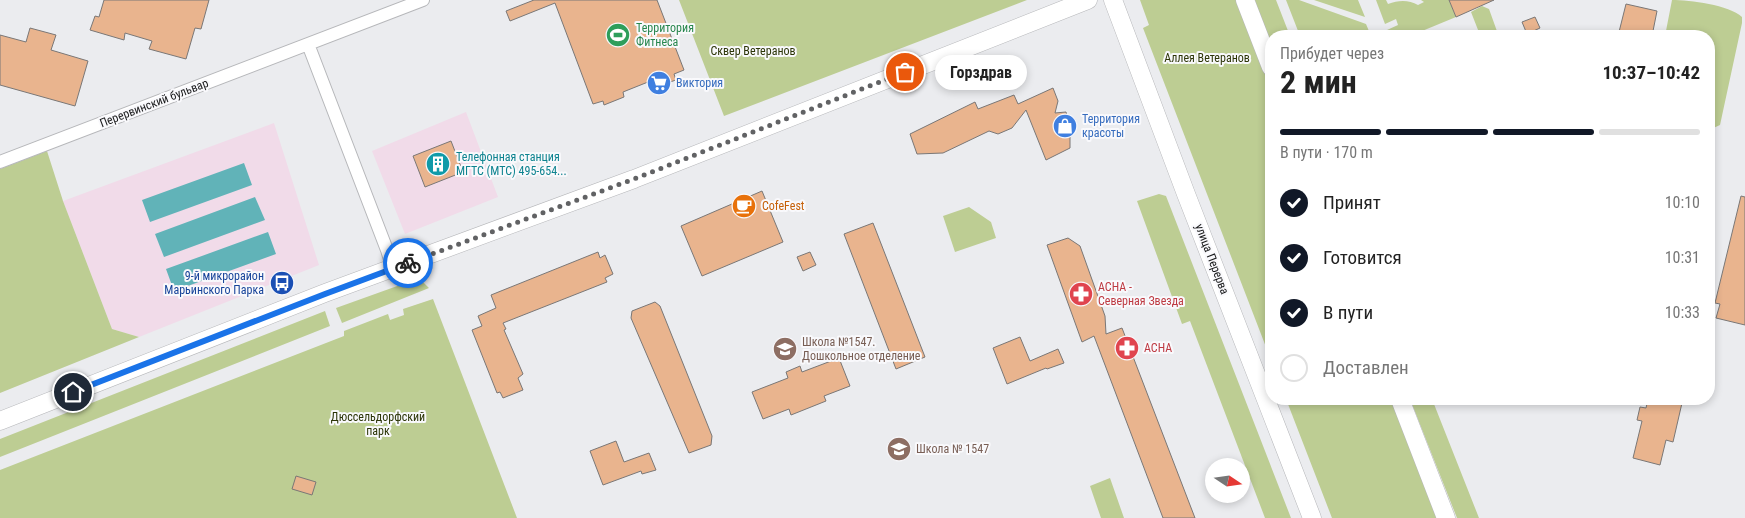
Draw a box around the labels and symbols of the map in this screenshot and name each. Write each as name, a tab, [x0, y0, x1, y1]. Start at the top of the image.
place label: Территория Фитнеса	[636, 21, 694, 49]
sports icon: Территория Фитнеса	[605, 22, 631, 48]
park label: Сквер Ветеранов	[710, 44, 796, 58]
pin	[884, 51, 926, 93]
park label: Аллея Ветеранов	[1164, 51, 1250, 65]
callout: Горздрав	[935, 54, 1028, 90]
supermarket icon: Виктория	[646, 70, 672, 96]
street label: Перервинский бульвар	[98, 76, 210, 130]
place label: Виктория	[676, 76, 723, 90]
place label: Территория красоты	[1082, 112, 1140, 140]
shop icon: Территория красоты	[1052, 113, 1078, 139]
place label: Телефонная станция МГТС (МТС) 495-654...	[456, 150, 567, 178]
building icon: Телефонная станция МГТС (МТС) 495-654...	[425, 151, 451, 177]
cafe icon: CofeFest	[731, 193, 757, 219]
place label: CofeFest	[762, 199, 805, 213]
street label: улица Перерва	[1192, 222, 1232, 296]
courier	[383, 238, 433, 288]
place label: 9-й микрорайон Марьинского Парка	[164, 269, 264, 297]
bus stop icon: 9-й микрорайон Марьинского Парка	[269, 270, 295, 296]
place label: АСНА - Северная Звезда	[1098, 280, 1184, 308]
pharmacy icon: АСНА - Северная Звезда	[1068, 281, 1094, 307]
place label: Школа №1547. Дошкольное отделение	[802, 335, 921, 363]
pharmacy icon: АСНА	[1114, 335, 1140, 361]
school or university icon: Школа №1547. Дошкольное отделение	[772, 336, 798, 362]
place label: АСНА	[1144, 341, 1172, 355]
pin	[52, 371, 94, 413]
park label: Дюссельдорфский парк	[331, 410, 425, 438]
school or university icon: Школа № 1547	[886, 436, 912, 462]
place label: Школа № 1547	[916, 442, 989, 456]
north arrow	[1205, 458, 1250, 502]

